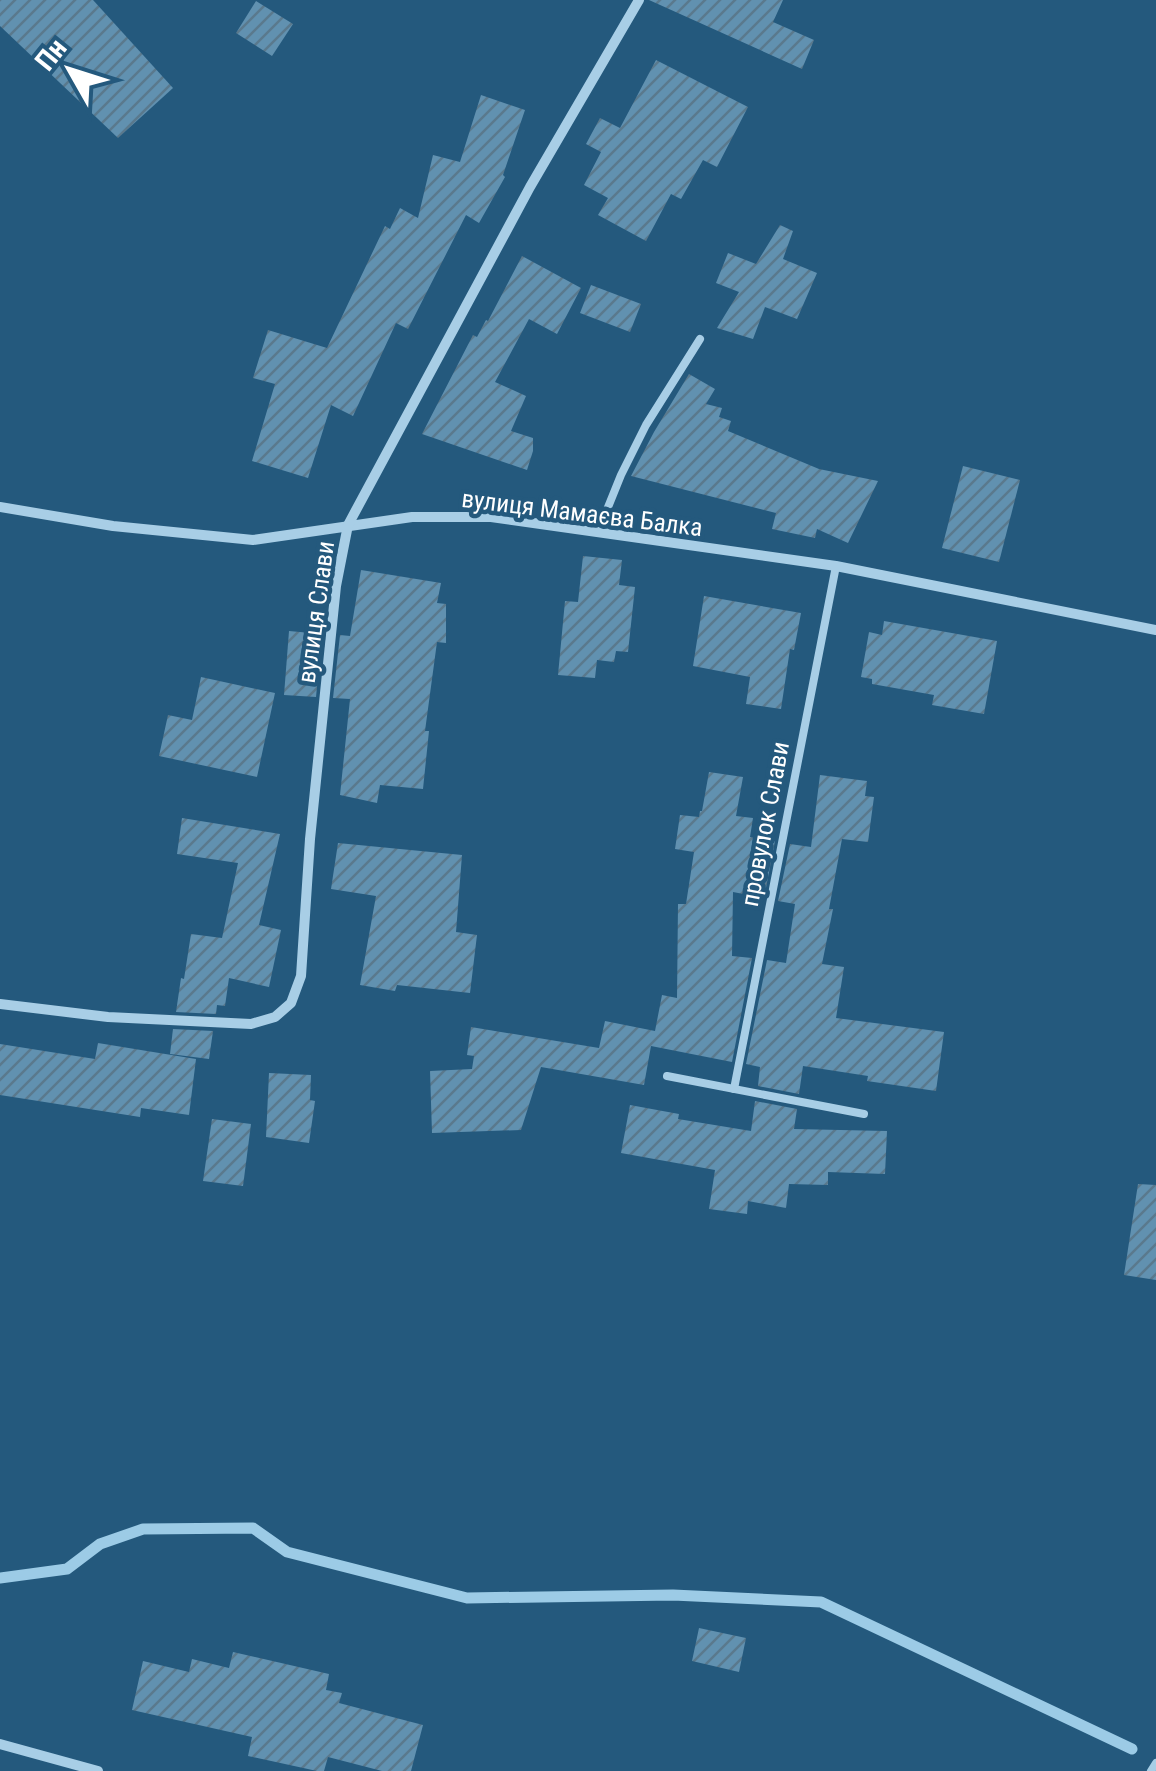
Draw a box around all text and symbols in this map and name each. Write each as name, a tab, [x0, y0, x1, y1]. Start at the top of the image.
north arrow	[20, 20, 120, 120]
text: Пн	[28, 32, 74, 77]
street label: вулиця Мамаєва Балка	[460, 484, 704, 542]
street label: вулиця Слави	[292, 539, 340, 685]
street label: провулок Слави	[735, 739, 795, 909]

